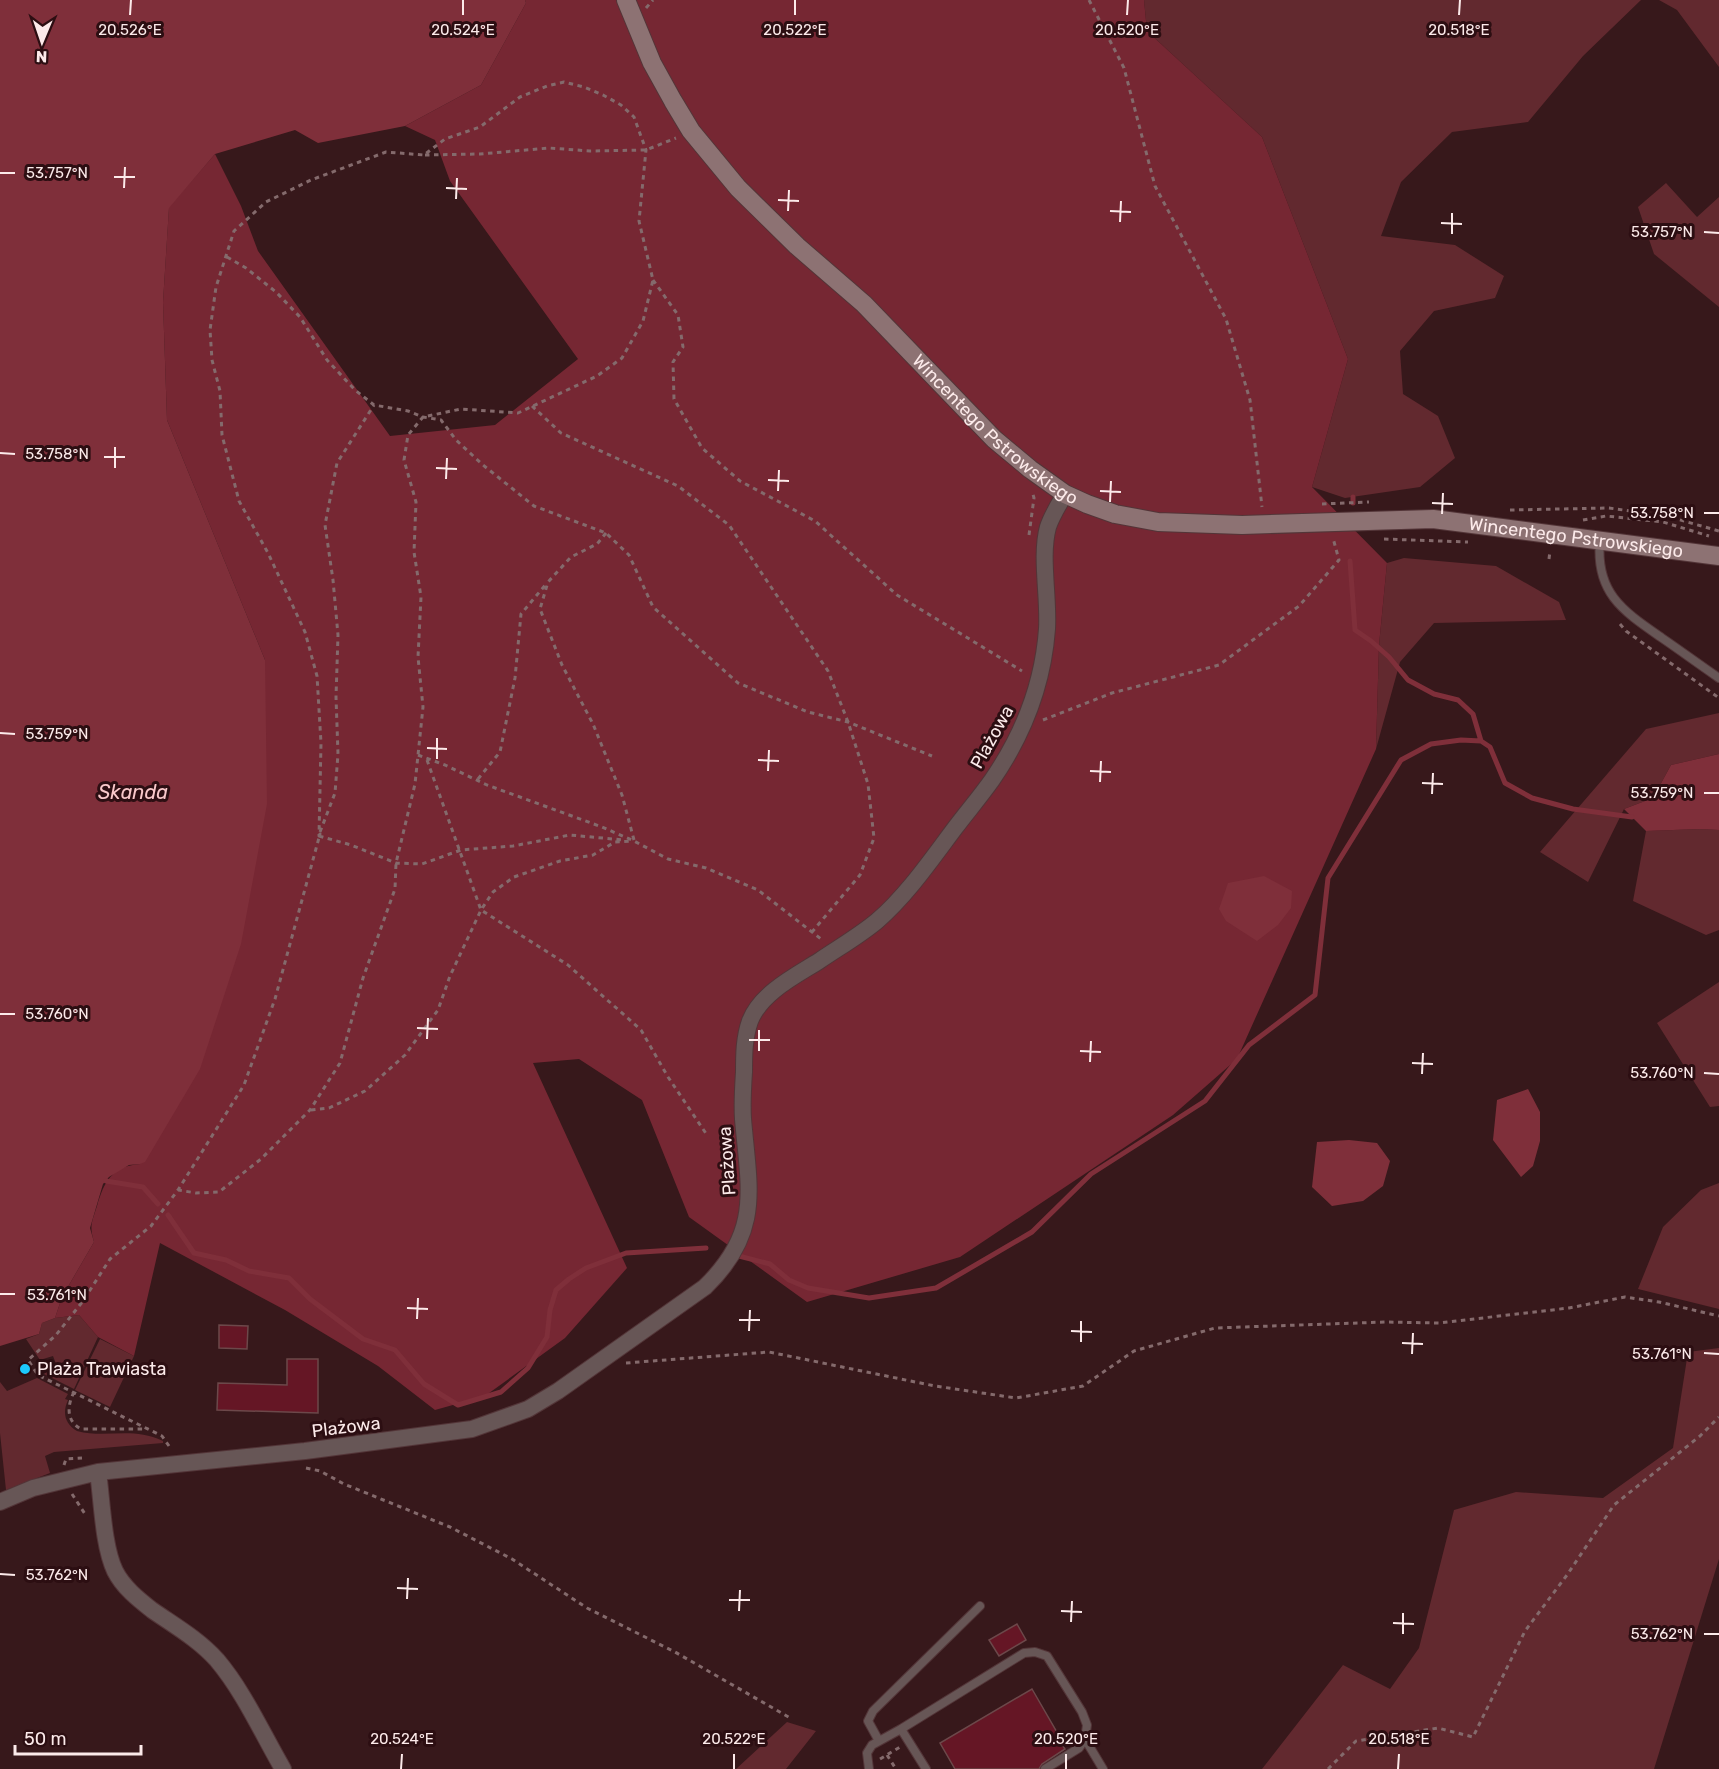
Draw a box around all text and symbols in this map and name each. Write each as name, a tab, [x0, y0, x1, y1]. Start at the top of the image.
north arrow	[12, 12, 72, 72]
text: 20.526°E	[98, 21, 162, 39]
text: 20.524°E	[431, 21, 495, 39]
text: 20.522°E	[763, 21, 827, 39]
text: 20.520°E	[1095, 21, 1159, 39]
text: 20.518°E	[1428, 21, 1490, 39]
text: N	[35, 47, 48, 66]
text: 53.757°N	[26, 164, 88, 182]
text: 53.757°N	[1631, 223, 1693, 241]
street label: Wincentego Pstrowskiego	[908, 350, 1081, 509]
text: 53.758°N	[25, 445, 89, 463]
text: 53.758°N	[1630, 504, 1694, 522]
street label: Wincentego Pstrowskiego	[1467, 513, 1684, 562]
street label: Plażowa	[966, 701, 1018, 773]
text: 53.759°N	[26, 725, 89, 743]
water label: Skanda	[98, 780, 168, 804]
text: 53.759°N	[1631, 784, 1694, 802]
text: 53.760°N	[25, 1005, 89, 1023]
text: 53.760°N	[1630, 1064, 1694, 1082]
street label: Plażowa	[714, 1126, 740, 1196]
text: 53.761°N	[27, 1286, 87, 1304]
text: 53.761°N	[1632, 1345, 1692, 1363]
place label: Plaża Trawiasta	[37, 1358, 166, 1380]
marker: Plaża Trawiasta	[18, 1362, 32, 1376]
street label: Plażowa	[310, 1412, 382, 1442]
text: 53.762°N	[26, 1566, 88, 1584]
text: 53.762°N	[1631, 1625, 1693, 1643]
scale bar	[15, 1718, 141, 1756]
text: 50 m	[24, 1728, 67, 1750]
text: 20.524°E	[370, 1730, 434, 1748]
text: 20.522°E	[702, 1730, 766, 1748]
text: 20.520°E	[1034, 1730, 1098, 1748]
text: 20.518°E	[1368, 1730, 1430, 1748]

